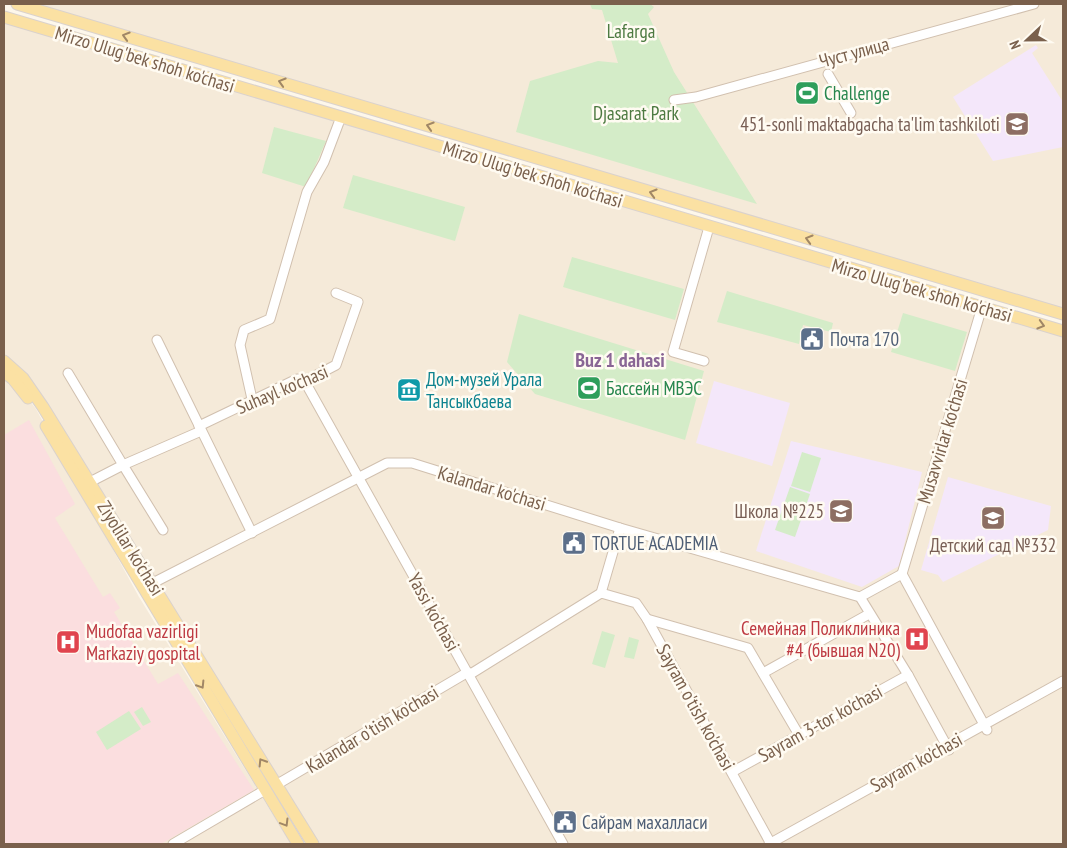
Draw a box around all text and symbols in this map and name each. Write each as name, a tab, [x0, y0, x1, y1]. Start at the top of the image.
north arrow	[1002, 15, 1052, 65]
park label: Lafarga	[607, 19, 655, 43]
street label: Mirzo Ulug'bek shoh ko'chasi	[52, 20, 238, 98]
street label: Чуст улица	[816, 31, 892, 73]
one-way arrow	[122, 32, 130, 42]
text: N	[1005, 38, 1025, 52]
one-way arrow	[278, 78, 286, 88]
sports icon: Challenge	[794, 80, 820, 106]
place label: Challenge	[824, 81, 890, 105]
park label: Djasarat Park	[593, 101, 680, 125]
school or university icon: 451-sonli maktabgacha ta'lim tashkiloti	[1004, 111, 1030, 137]
place label: 451-sonli maktabgacha ta'lim tashkiloti	[740, 112, 1000, 136]
one-way arrow	[427, 122, 435, 132]
street label: Mirzo Ulug'bek shoh ko'chasi	[440, 135, 626, 213]
one-way arrow	[650, 188, 658, 198]
one-way arrow	[806, 234, 814, 244]
street label: Mirzo Ulug'bek shoh ko'chasi	[829, 253, 1015, 327]
one-way arrow	[1037, 319, 1045, 329]
public building icon: Почта 170	[799, 326, 825, 352]
place label: Почта 170	[830, 327, 899, 351]
district label: Buz 1 dahasi	[575, 347, 665, 373]
street label: Suhayl ko'chasi	[232, 359, 332, 419]
place label: Дом-музей Урала Тансыкбаева	[426, 367, 542, 413]
sports icon: Бассейн МВЭС	[576, 375, 602, 401]
place label: Бассейн МВЭС	[606, 376, 702, 400]
street label: Musavvirlar ko'chasi	[912, 376, 972, 506]
museum icon: Дом-музей Урала Тансыкбаева	[396, 377, 422, 403]
street label: Kalandar ko'chasi	[435, 460, 549, 516]
street label: Ziyolilar ko'chasi	[92, 496, 170, 600]
school or university icon: Школа №225	[828, 498, 854, 524]
place label: Школа №225	[735, 499, 824, 523]
school or university icon: Детский сад №332	[980, 505, 1006, 531]
public building icon: TORTUE ACADEMIA	[561, 530, 587, 556]
place label: TORTUE ACADEMIA	[592, 531, 718, 555]
place label: Детский сад №332	[930, 533, 1056, 557]
street label: Yassi ko'chasi	[403, 569, 465, 655]
place label: Семейная Поликлиника #4 (бывшая N20)	[741, 616, 901, 662]
place label: Mudofaa vazirligi Markaziy gospital	[86, 619, 201, 665]
hospital icon: Семейная Поликлиника #4 (бывшая N20)	[904, 626, 930, 652]
hospital icon: Mudofaa vazirligi Markaziy gospital	[55, 629, 81, 655]
street label: Sayram o'tish ko'chasi	[651, 640, 741, 774]
one-way arrow	[194, 679, 204, 688]
street label: Sayram 3-tor ko'chasi	[754, 679, 886, 767]
street label: Kalandar o'tish ko'chasi	[301, 680, 443, 778]
street label: Sayram ko'chasi	[866, 727, 966, 797]
one-way arrow	[259, 759, 269, 768]
public building icon: Сайрам махалласи	[552, 809, 578, 835]
place label: Сайрам махалласи	[582, 810, 708, 834]
one-way arrow	[279, 818, 289, 827]

